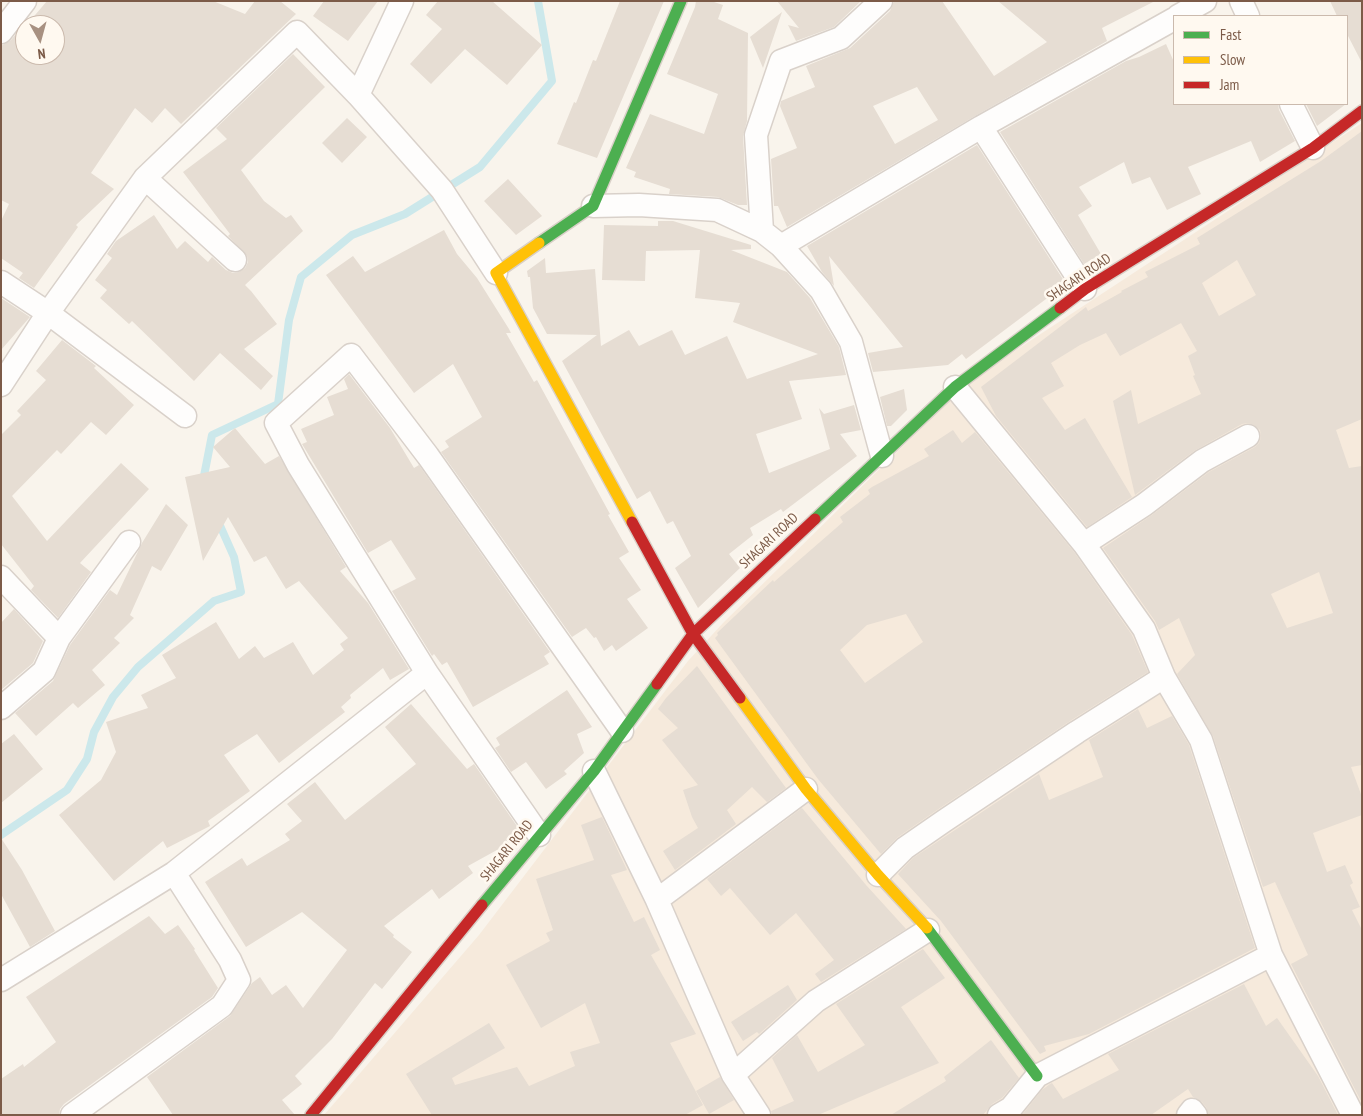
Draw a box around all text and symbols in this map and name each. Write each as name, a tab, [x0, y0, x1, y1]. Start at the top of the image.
north arrow	[15, 15, 65, 65]
legend	[1173, 15, 1348, 105]
text: Fast	[1220, 25, 1241, 44]
text: N	[37, 45, 47, 63]
text: Slow	[1220, 50, 1245, 69]
text: Jam	[1220, 75, 1239, 94]
street label: SHAGARI ROAD	[1044, 250, 1114, 306]
street label: SHAGARI ROAD	[736, 510, 802, 572]
street label: SHAGARI ROAD	[477, 817, 537, 885]

